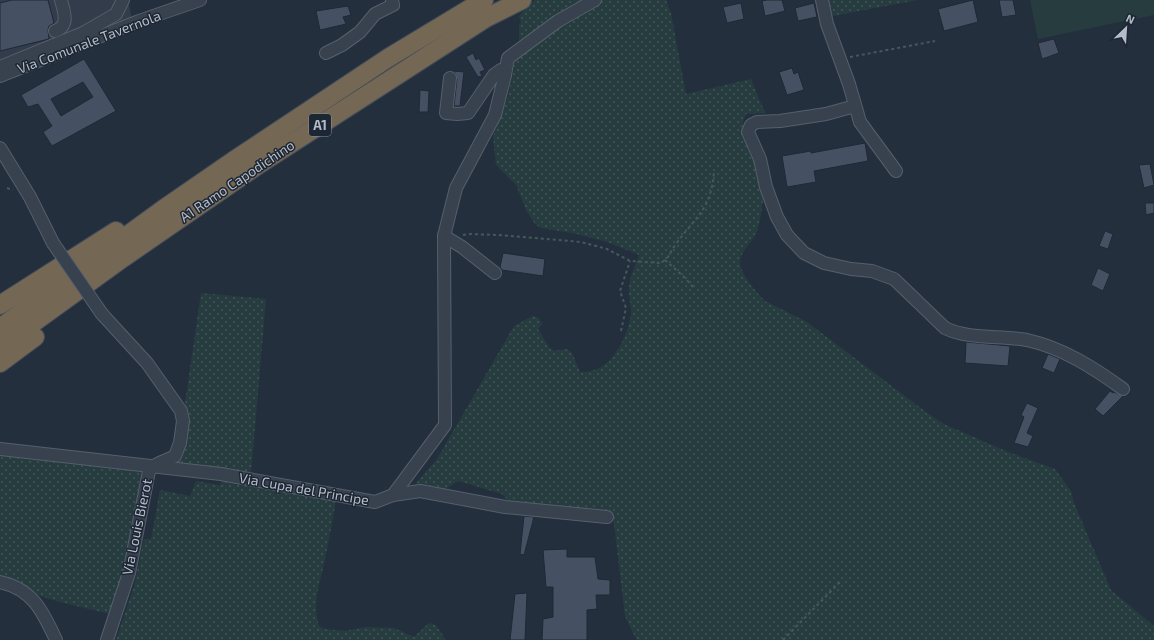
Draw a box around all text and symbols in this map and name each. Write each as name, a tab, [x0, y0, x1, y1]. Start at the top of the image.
street label: Via Comunale Tavernola	[15, 6, 163, 77]
north arrow	[1106, 8, 1146, 48]
text: N	[1124, 11, 1137, 26]
road number: A1	[309, 114, 331, 136]
street label: A1 Ramo Capodichino	[176, 136, 297, 225]
street label: Via Cupa del Principe	[238, 469, 370, 508]
street label: Via Louis Bierot	[118, 477, 155, 577]

